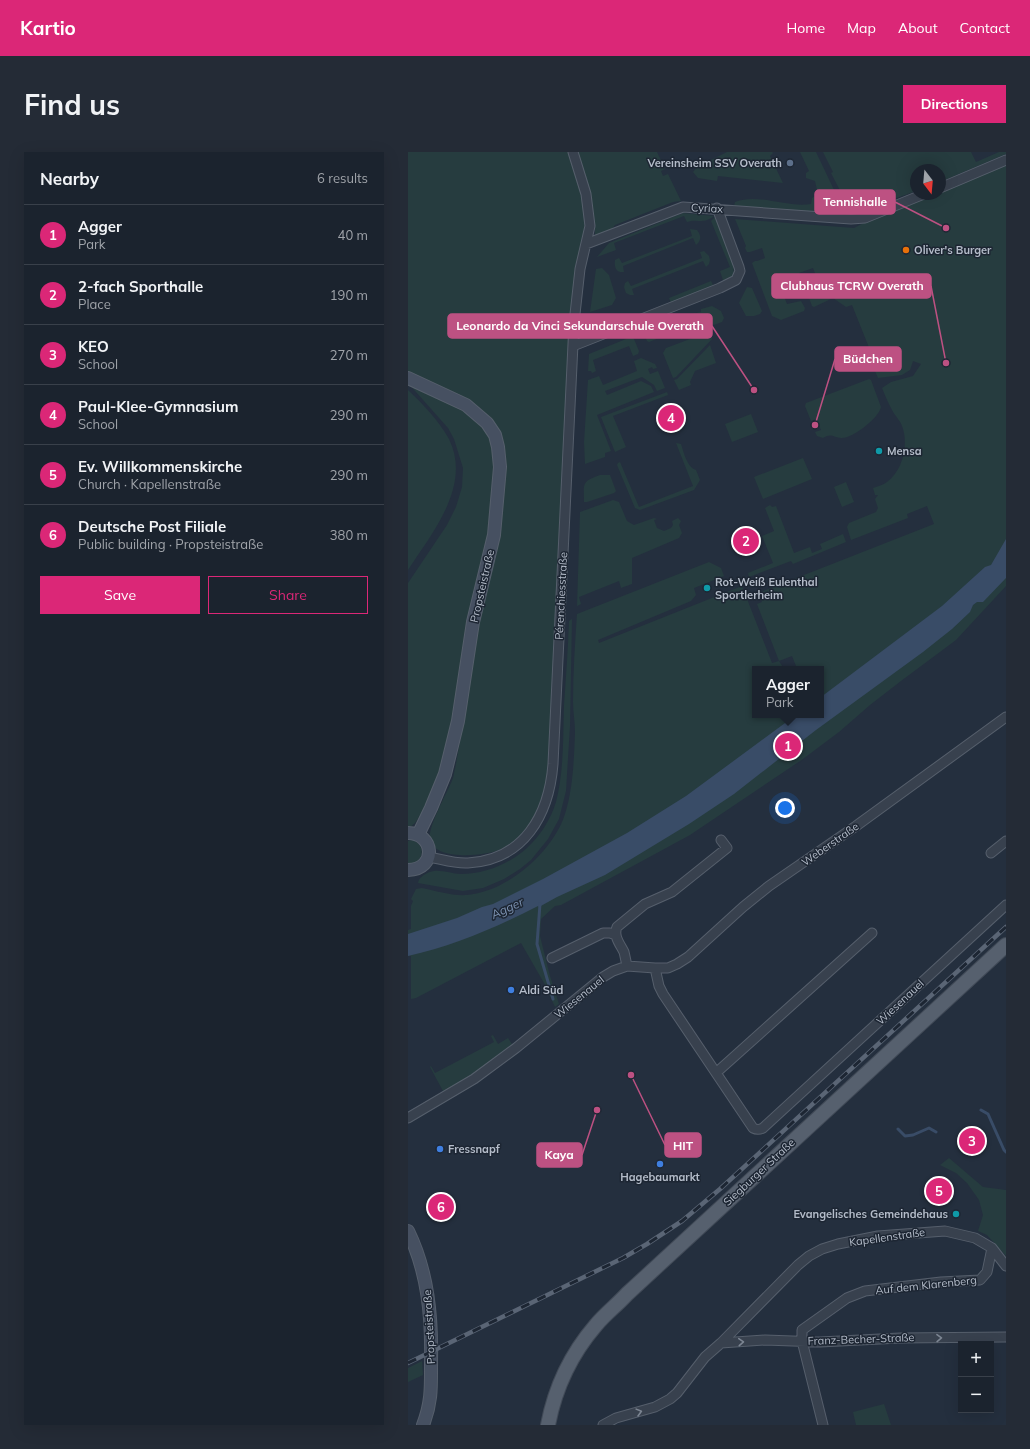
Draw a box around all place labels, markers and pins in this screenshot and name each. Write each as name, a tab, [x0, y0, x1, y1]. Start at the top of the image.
place label: Vereinsheim SSV Overath	[647, 156, 782, 170]
marker: Vereinsheim SSV Overath	[785, 158, 795, 168]
callout: Tennishalle	[815, 190, 895, 214]
place label: Oliver's Burger	[914, 243, 992, 257]
marker: Oliver's Burger	[901, 245, 911, 255]
callout: Clubhaus TCRW Overath	[772, 274, 931, 298]
callout: Leonardo da Vinci Sekundarschule Overath	[448, 314, 712, 338]
callout: Büdchen	[835, 347, 901, 371]
pin: 4	[658, 403, 684, 433]
place label: Mensa	[887, 444, 922, 458]
marker: Mensa	[874, 446, 884, 456]
pin: 2	[733, 526, 759, 556]
place label: Rot-Weiß Eulenthal Sportlerheim	[715, 575, 818, 602]
marker: Rot-Weiß Eulenthal Sportlerheim	[702, 583, 712, 593]
pin: 1	[775, 731, 801, 761]
place label: Aldi Süd	[519, 983, 563, 997]
marker: Aldi Süd	[506, 985, 516, 995]
pin: 3	[959, 1126, 985, 1156]
callout: HIT	[665, 1133, 701, 1157]
place label: Fressnapf	[448, 1142, 501, 1156]
callout: Kaya	[537, 1143, 582, 1167]
marker: Fressnapf	[435, 1144, 445, 1154]
marker: Hagebaumarkt	[655, 1159, 665, 1169]
place label: Hagebaumarkt	[620, 1170, 700, 1184]
pin: 5	[926, 1176, 952, 1206]
pin: 6	[428, 1192, 454, 1222]
place label: Evangelisches Gemeindehaus	[793, 1207, 948, 1221]
marker: Evangelisches Gemeindehaus	[951, 1209, 961, 1219]

